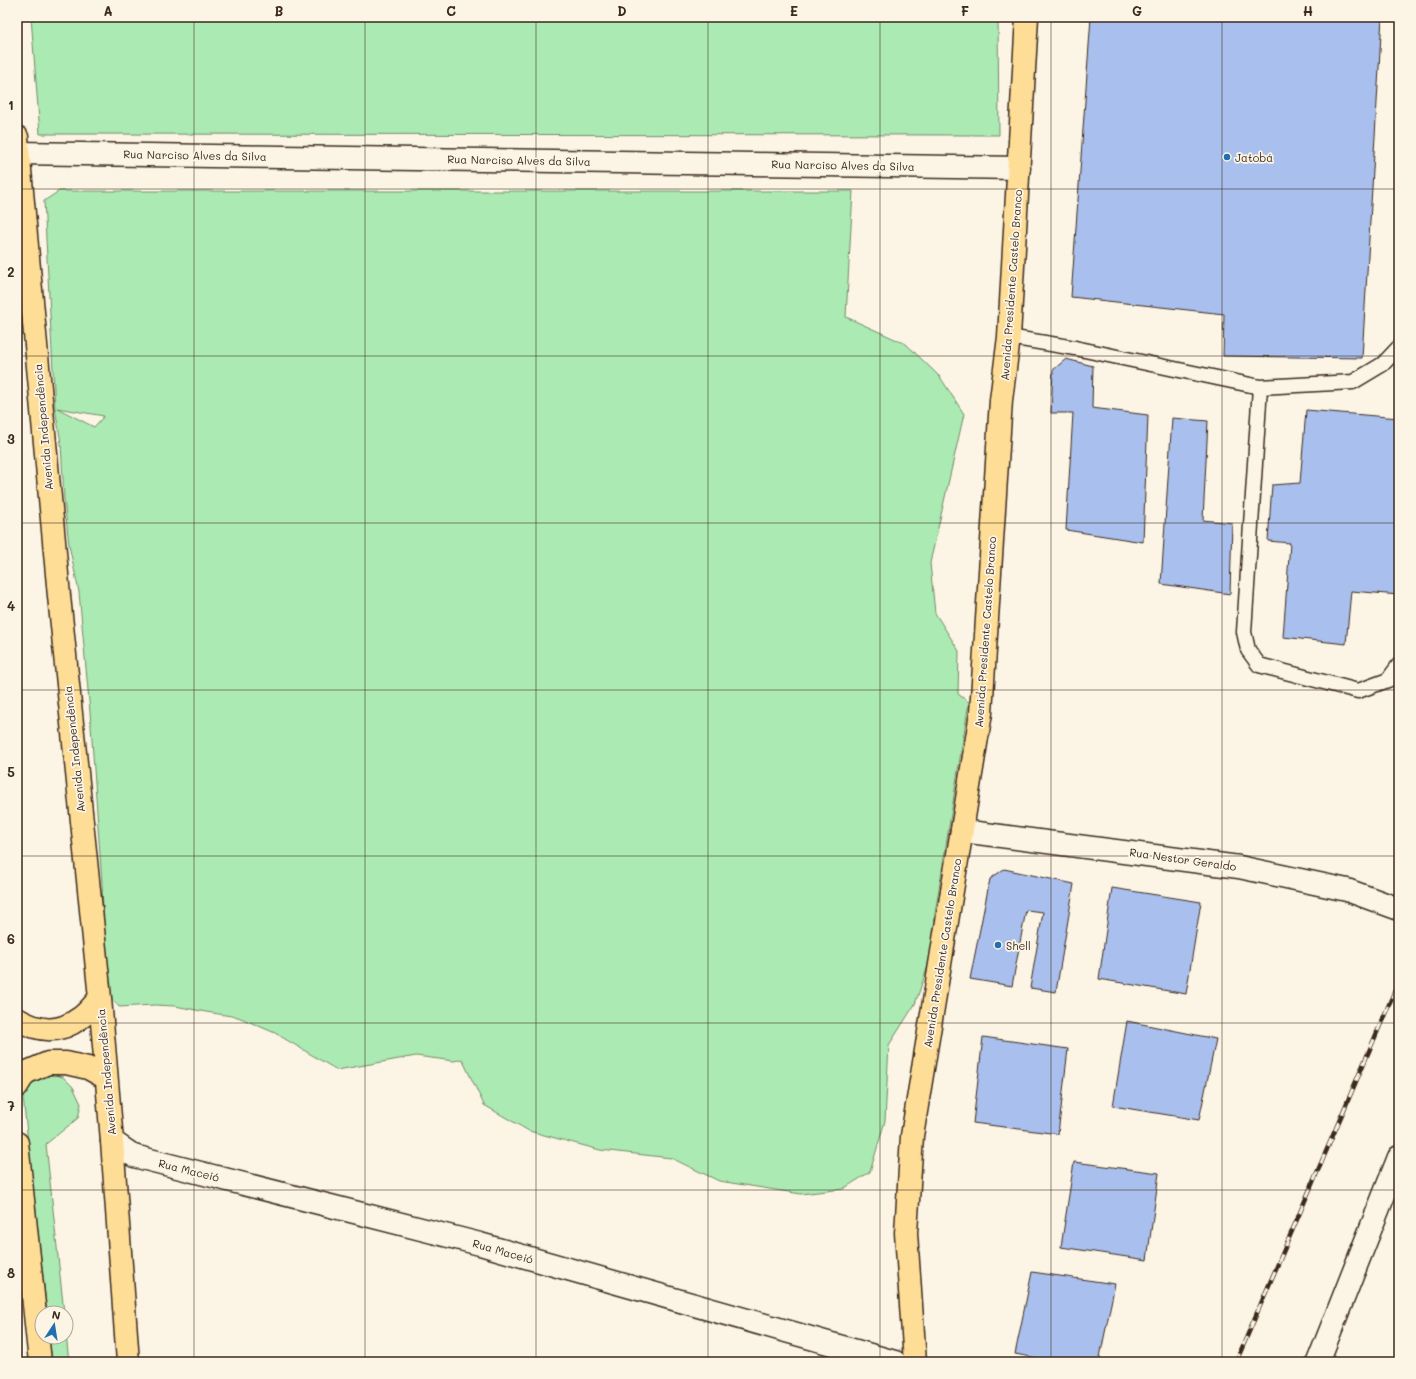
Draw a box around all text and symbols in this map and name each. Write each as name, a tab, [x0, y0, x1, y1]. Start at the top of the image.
text: A	[103, 2, 113, 19]
text: B	[275, 2, 284, 19]
text: C	[446, 2, 456, 19]
text: D	[617, 2, 627, 19]
text: E	[790, 2, 798, 19]
text: F	[961, 2, 969, 19]
text: G	[1132, 2, 1142, 19]
text: H	[1303, 2, 1313, 19]
text: 1	[8, 96, 14, 113]
street label: Rua Narciso Alves da Silva	[123, 146, 267, 164]
place label: Jatobá	[1235, 150, 1273, 165]
street label: Rua Narciso Alves da Silva	[447, 151, 591, 169]
marker: Jatobá	[1222, 152, 1232, 162]
street label: Rua Narciso Alves da Silva	[771, 156, 915, 174]
street label: Avenida Presidente Castelo Branco	[997, 188, 1025, 381]
text: 2	[7, 263, 15, 280]
street label: Avenida Independência	[30, 363, 56, 491]
text: 3	[7, 430, 15, 447]
street label: Avenida Presidente Castelo Branco	[971, 535, 999, 728]
text: 4	[7, 597, 15, 614]
street label: Avenida Independência	[60, 685, 88, 813]
text: 5	[7, 763, 15, 780]
street label: Rua Nestor Geraldo	[1129, 844, 1238, 874]
street label: Avenida Presidente Castelo Branco	[920, 857, 964, 1049]
text: 6	[7, 930, 15, 947]
place label: Shell	[1006, 938, 1031, 953]
marker: Shell	[993, 940, 1003, 950]
street label: Avenida Independência	[93, 1008, 119, 1136]
text: 7	[7, 1097, 15, 1114]
street label: Rua Maceió	[157, 1155, 221, 1185]
street label: Rua Maceió	[471, 1235, 535, 1267]
text: 8	[7, 1264, 15, 1281]
north arrow	[34, 1305, 74, 1345]
text: N	[51, 1307, 62, 1323]

